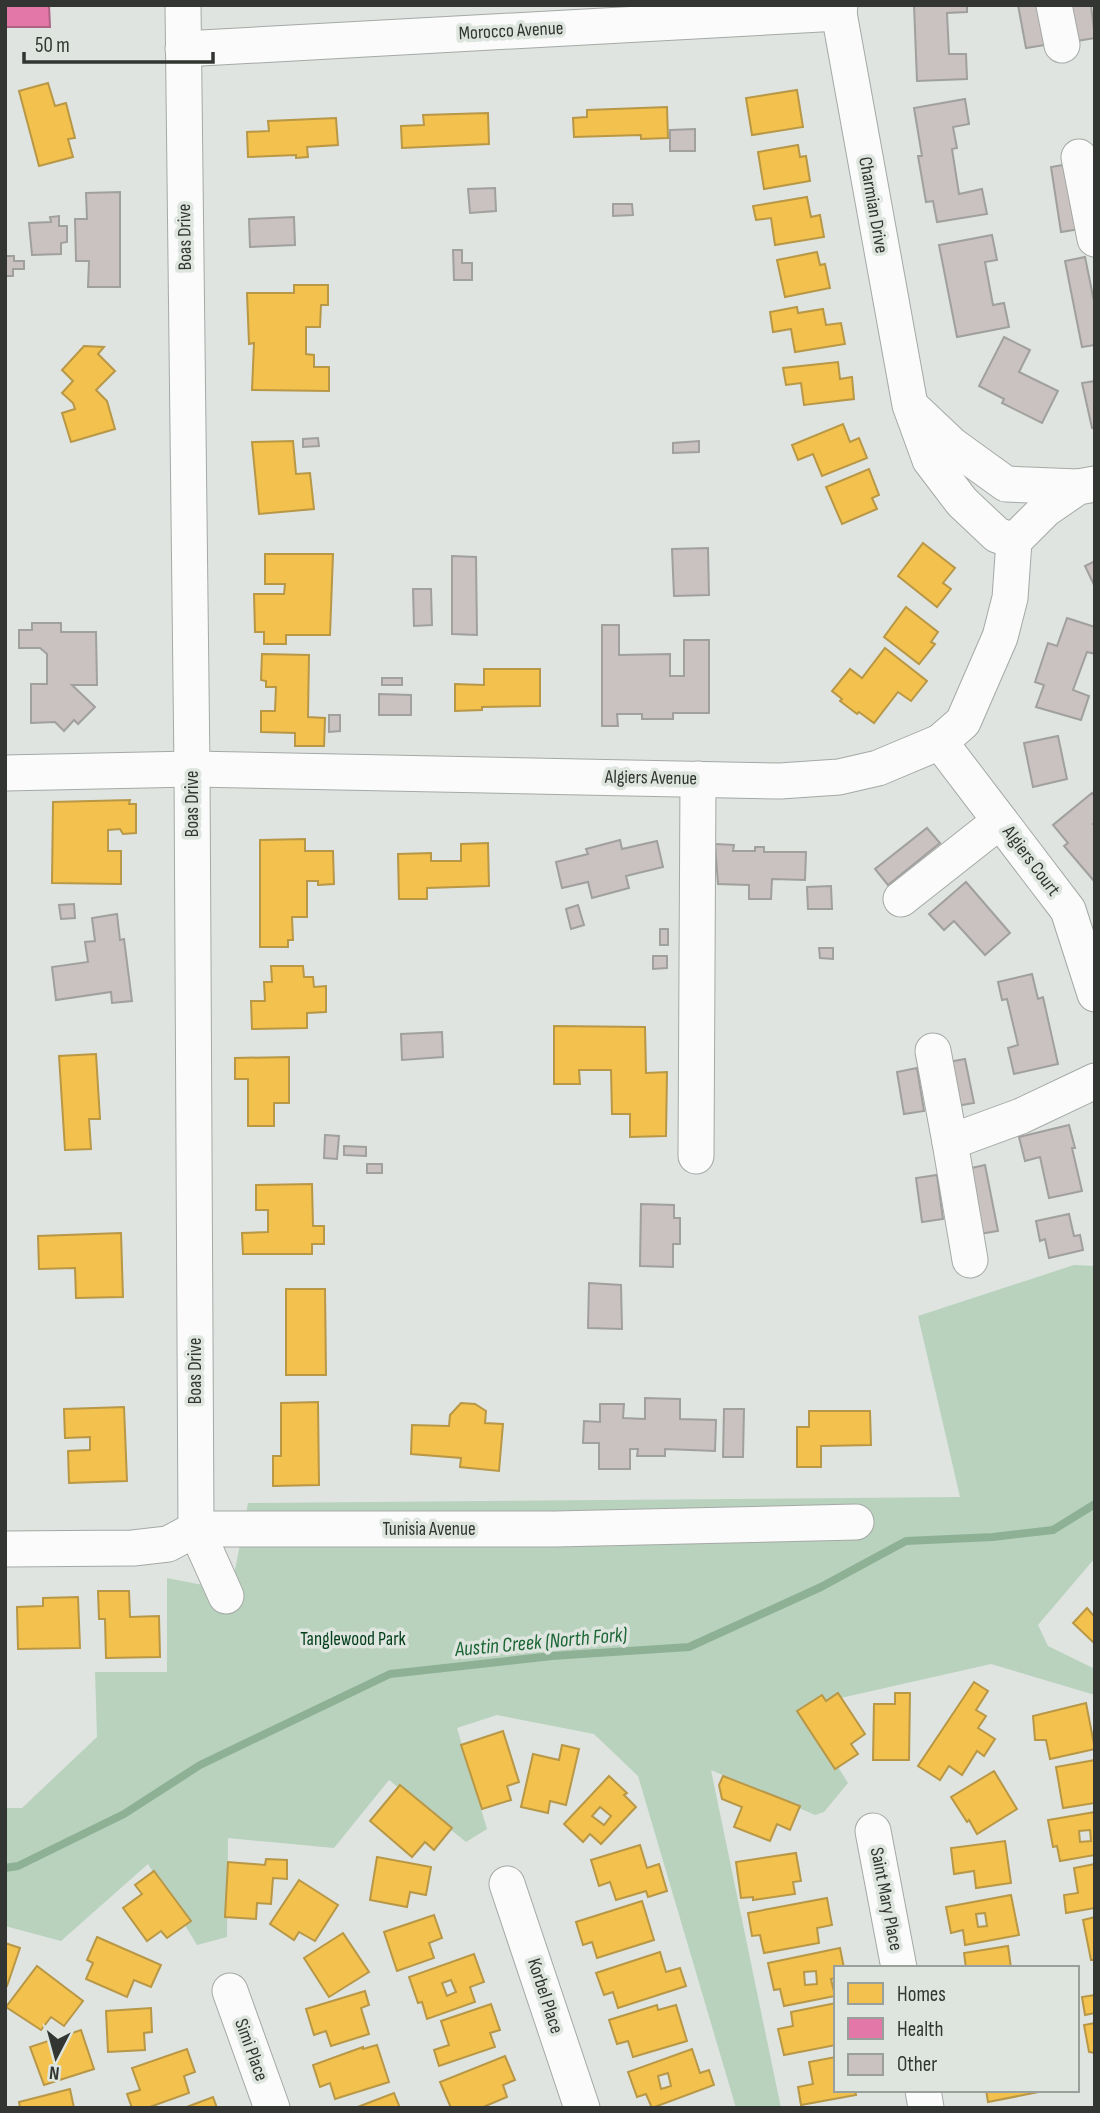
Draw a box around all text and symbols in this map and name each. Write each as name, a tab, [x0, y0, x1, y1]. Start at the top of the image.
street label: Morocco Avenue	[458, 17, 564, 45]
scale bar	[24, 21, 214, 65]
text: 50 m	[35, 33, 70, 58]
street label: Charmian Drive	[853, 155, 893, 255]
street label: Boas Drive	[173, 203, 197, 271]
street label: Algiers Avenue	[604, 766, 697, 790]
street label: Boas Drive	[181, 771, 204, 837]
street label: Algiers Court	[997, 821, 1065, 901]
street label: Boas Drive	[184, 1338, 207, 1404]
street label: Tunisia Avenue	[382, 1518, 476, 1541]
water label: Austin Creek (North Fork)	[453, 1622, 628, 1662]
park label: Tanglewood Park	[300, 1628, 407, 1651]
street label: Saint Mary Place	[865, 1845, 907, 1953]
street label: Korbel Place	[522, 1955, 568, 2037]
legend	[834, 1966, 1079, 2092]
text: Homes	[897, 1982, 946, 2007]
street label: Simi Place	[229, 2016, 273, 2084]
text: Health	[897, 2017, 944, 2042]
north arrow	[21, 2022, 91, 2092]
text: Other	[897, 2052, 937, 2077]
text: N	[48, 2060, 61, 2084]

